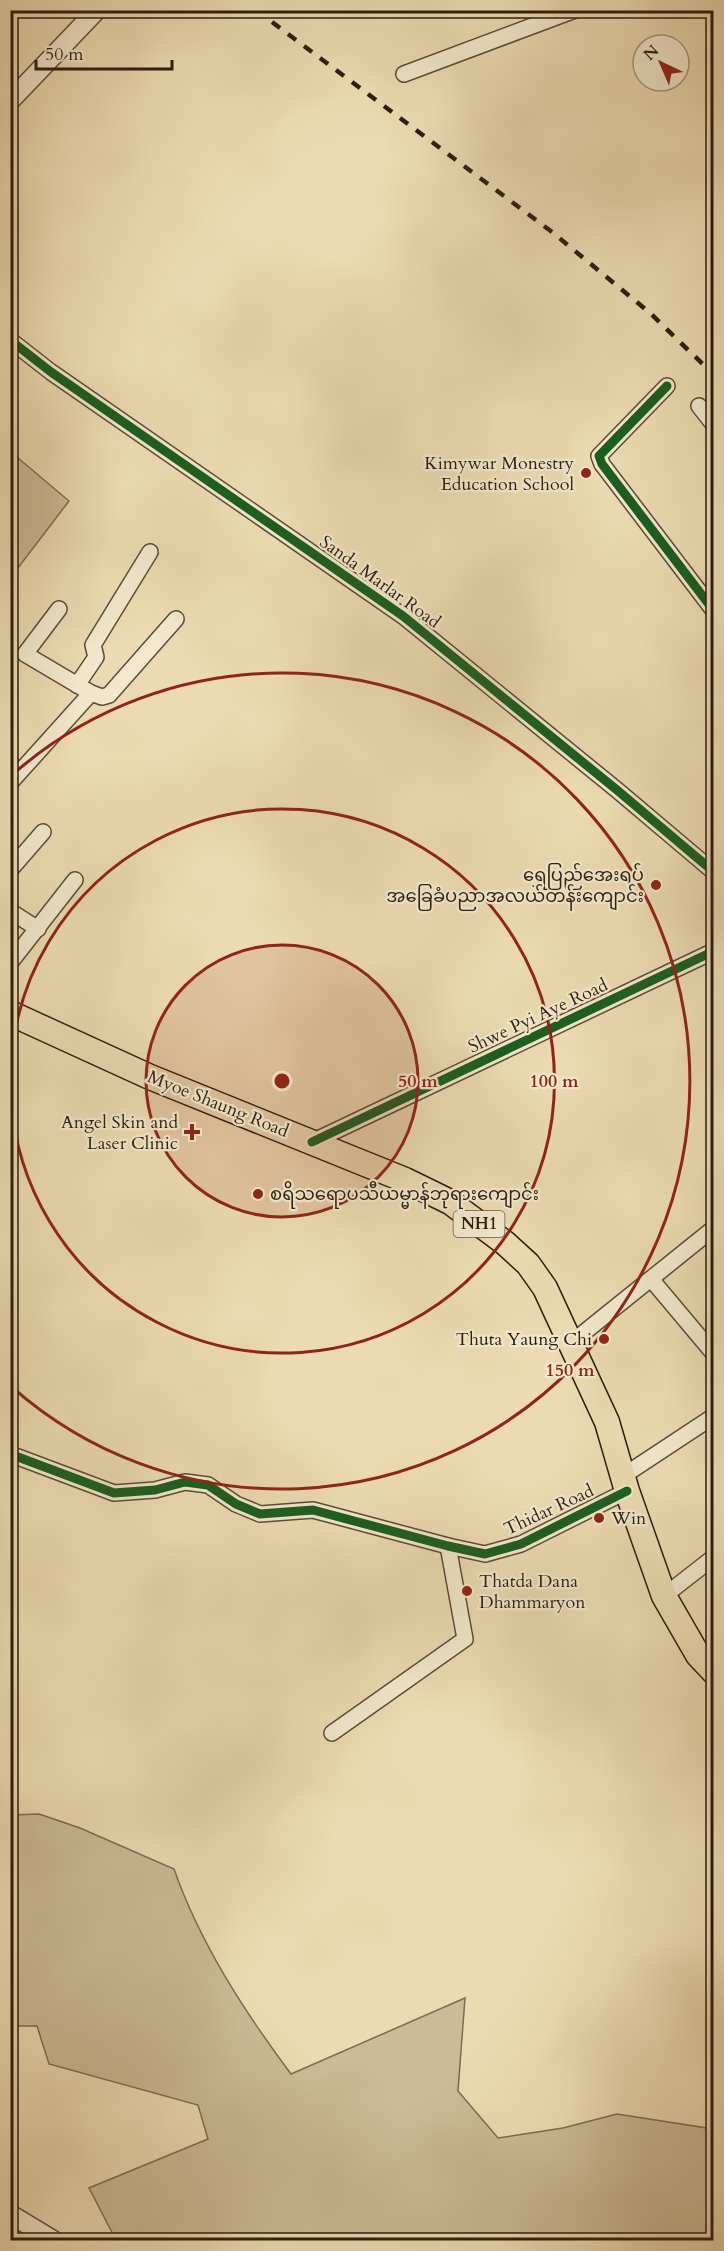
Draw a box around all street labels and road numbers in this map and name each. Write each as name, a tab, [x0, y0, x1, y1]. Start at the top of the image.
street label: Sanda Marlar Road	[314, 530, 446, 635]
street label: Shwe Pyi Aye Road	[464, 973, 612, 1059]
street label: Myoe Shaung Road	[144, 1064, 293, 1144]
road number: NH1	[454, 1211, 504, 1237]
street label: Thidar Road	[500, 1478, 598, 1542]

